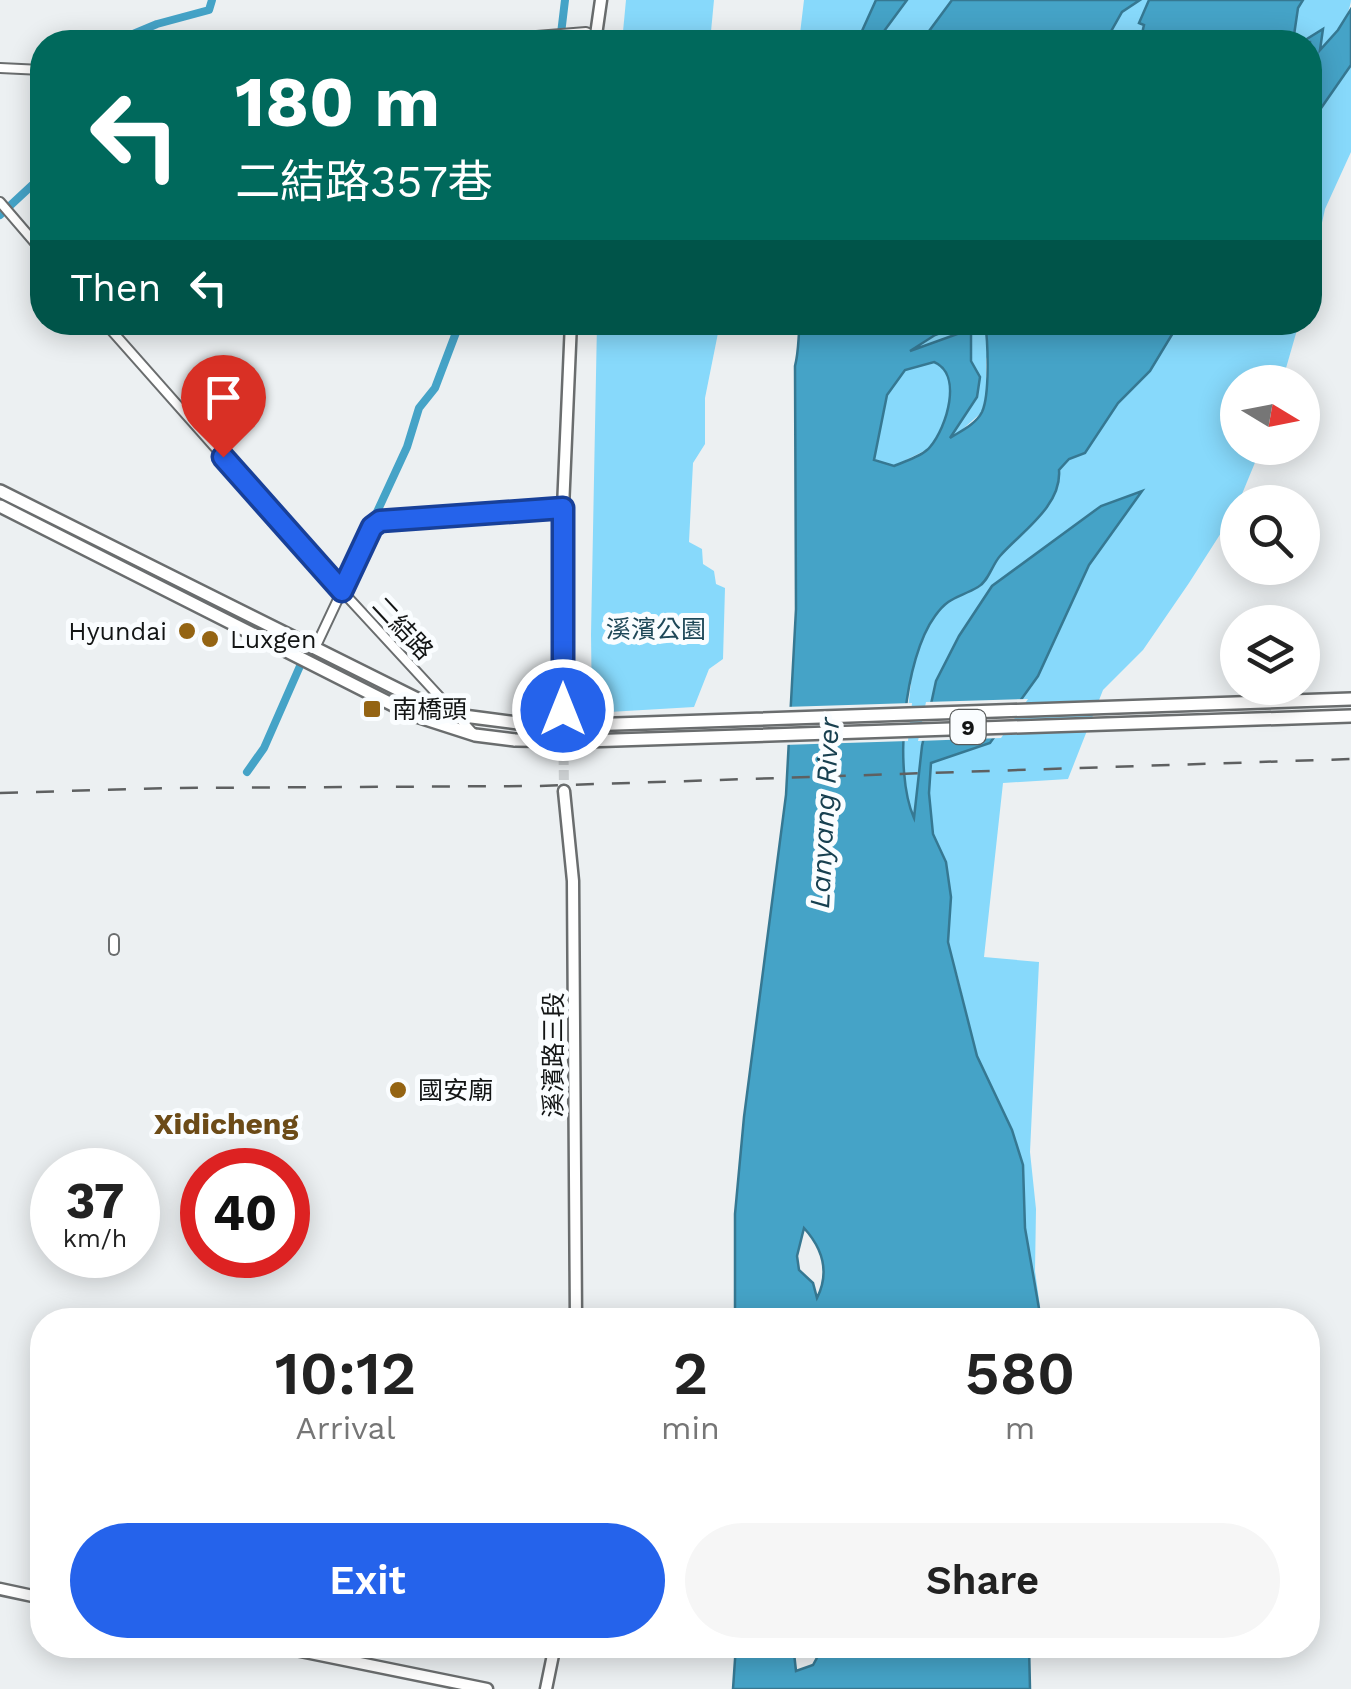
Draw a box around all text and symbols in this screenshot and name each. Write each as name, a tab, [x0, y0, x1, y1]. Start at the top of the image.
text: 180 m	[235, 61, 440, 143]
icon: left	[70, 70, 200, 200]
text: 二結路357巷	[235, 155, 493, 208]
icon: left	[181, 260, 236, 315]
text: Then	[70, 266, 161, 310]
pin	[181, 355, 266, 458]
north arrow	[1220, 365, 1320, 465]
map controls	[1220, 365, 1320, 705]
icon: arrive	[196, 370, 251, 425]
button: search	[1220, 485, 1320, 585]
street label: 二結路	[366, 591, 439, 666]
button: layers	[1220, 605, 1320, 705]
park label: 溪濱公園	[606, 615, 706, 644]
place label: Hyundai	[68, 617, 167, 646]
marker: Hyundai	[176, 620, 198, 642]
place label: Luxgen	[230, 625, 316, 654]
marker: Luxgen	[199, 628, 221, 650]
position arrow	[511, 658, 615, 762]
place label: 南橋頭	[392, 695, 467, 724]
marker: 南橋頭	[361, 698, 383, 720]
road number: 9	[950, 710, 986, 744]
water label: Lanyang River	[803, 716, 846, 909]
street label: 溪濱路三段	[539, 992, 568, 1118]
place label: 國安廟	[418, 1076, 493, 1105]
marker: 國安廟	[387, 1079, 409, 1101]
district label: Xidicheng	[154, 1106, 298, 1141]
speed limit sign: 40	[180, 1148, 310, 1278]
text: 37	[66, 1171, 124, 1230]
text: km/h	[63, 1224, 127, 1253]
text: 10:12	[275, 1338, 416, 1409]
text: 2	[673, 1338, 708, 1409]
text: 580	[965, 1338, 1075, 1409]
text: Arrival	[296, 1409, 395, 1447]
text: min	[661, 1409, 720, 1447]
text: m	[1005, 1409, 1035, 1447]
button: Exit	[70, 1523, 665, 1638]
button: Share	[685, 1523, 1280, 1638]

